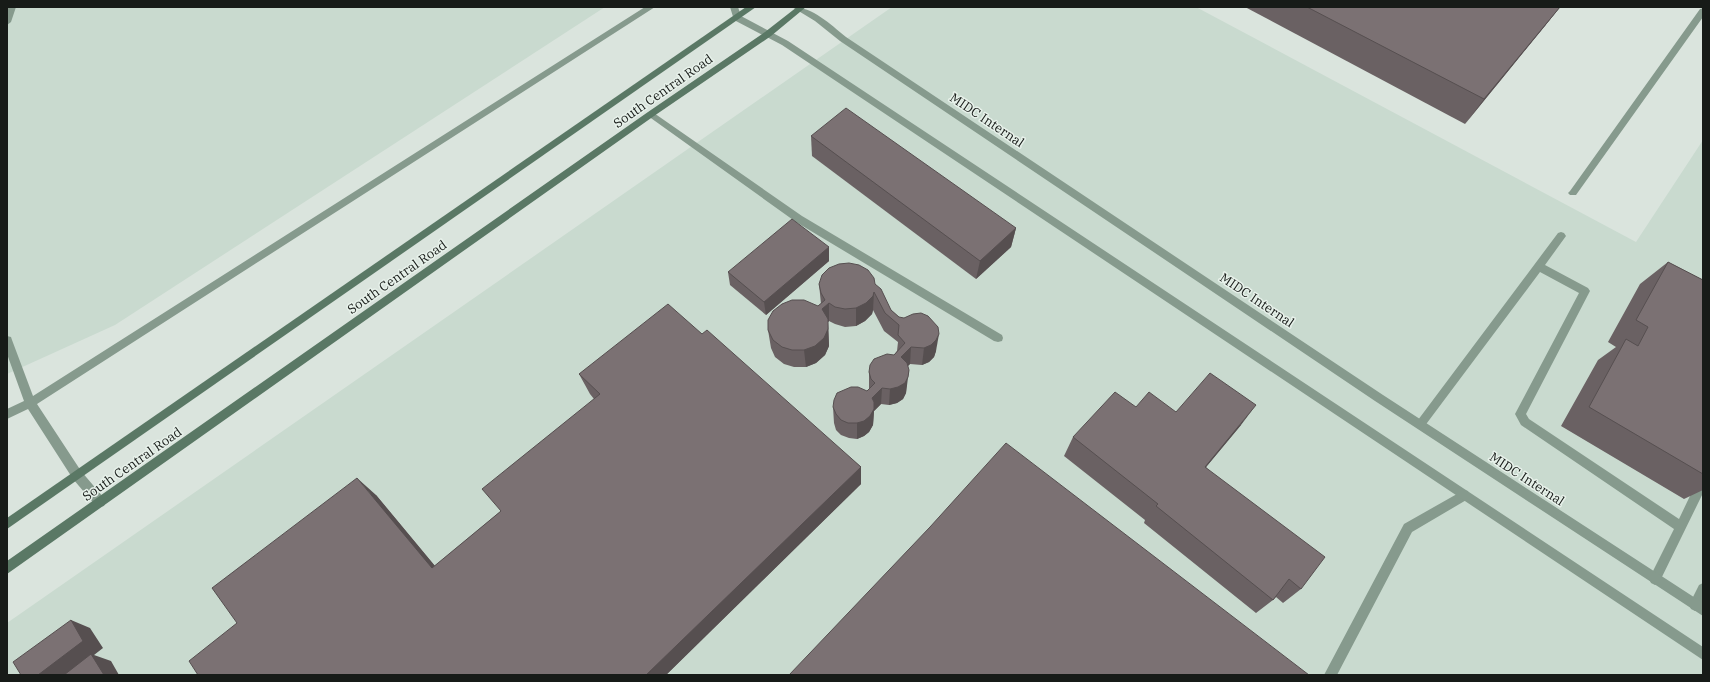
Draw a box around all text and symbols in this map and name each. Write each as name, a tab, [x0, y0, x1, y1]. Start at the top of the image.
street label: South Central Road	[610, 50, 716, 132]
street label: MIDC Internal	[947, 89, 1027, 151]
street label: South Central Road	[344, 236, 450, 318]
street label: MIDC Internal	[1217, 269, 1297, 331]
street label: South Central Road	[79, 423, 185, 505]
street label: MIDC Internal	[1486, 448, 1568, 510]

